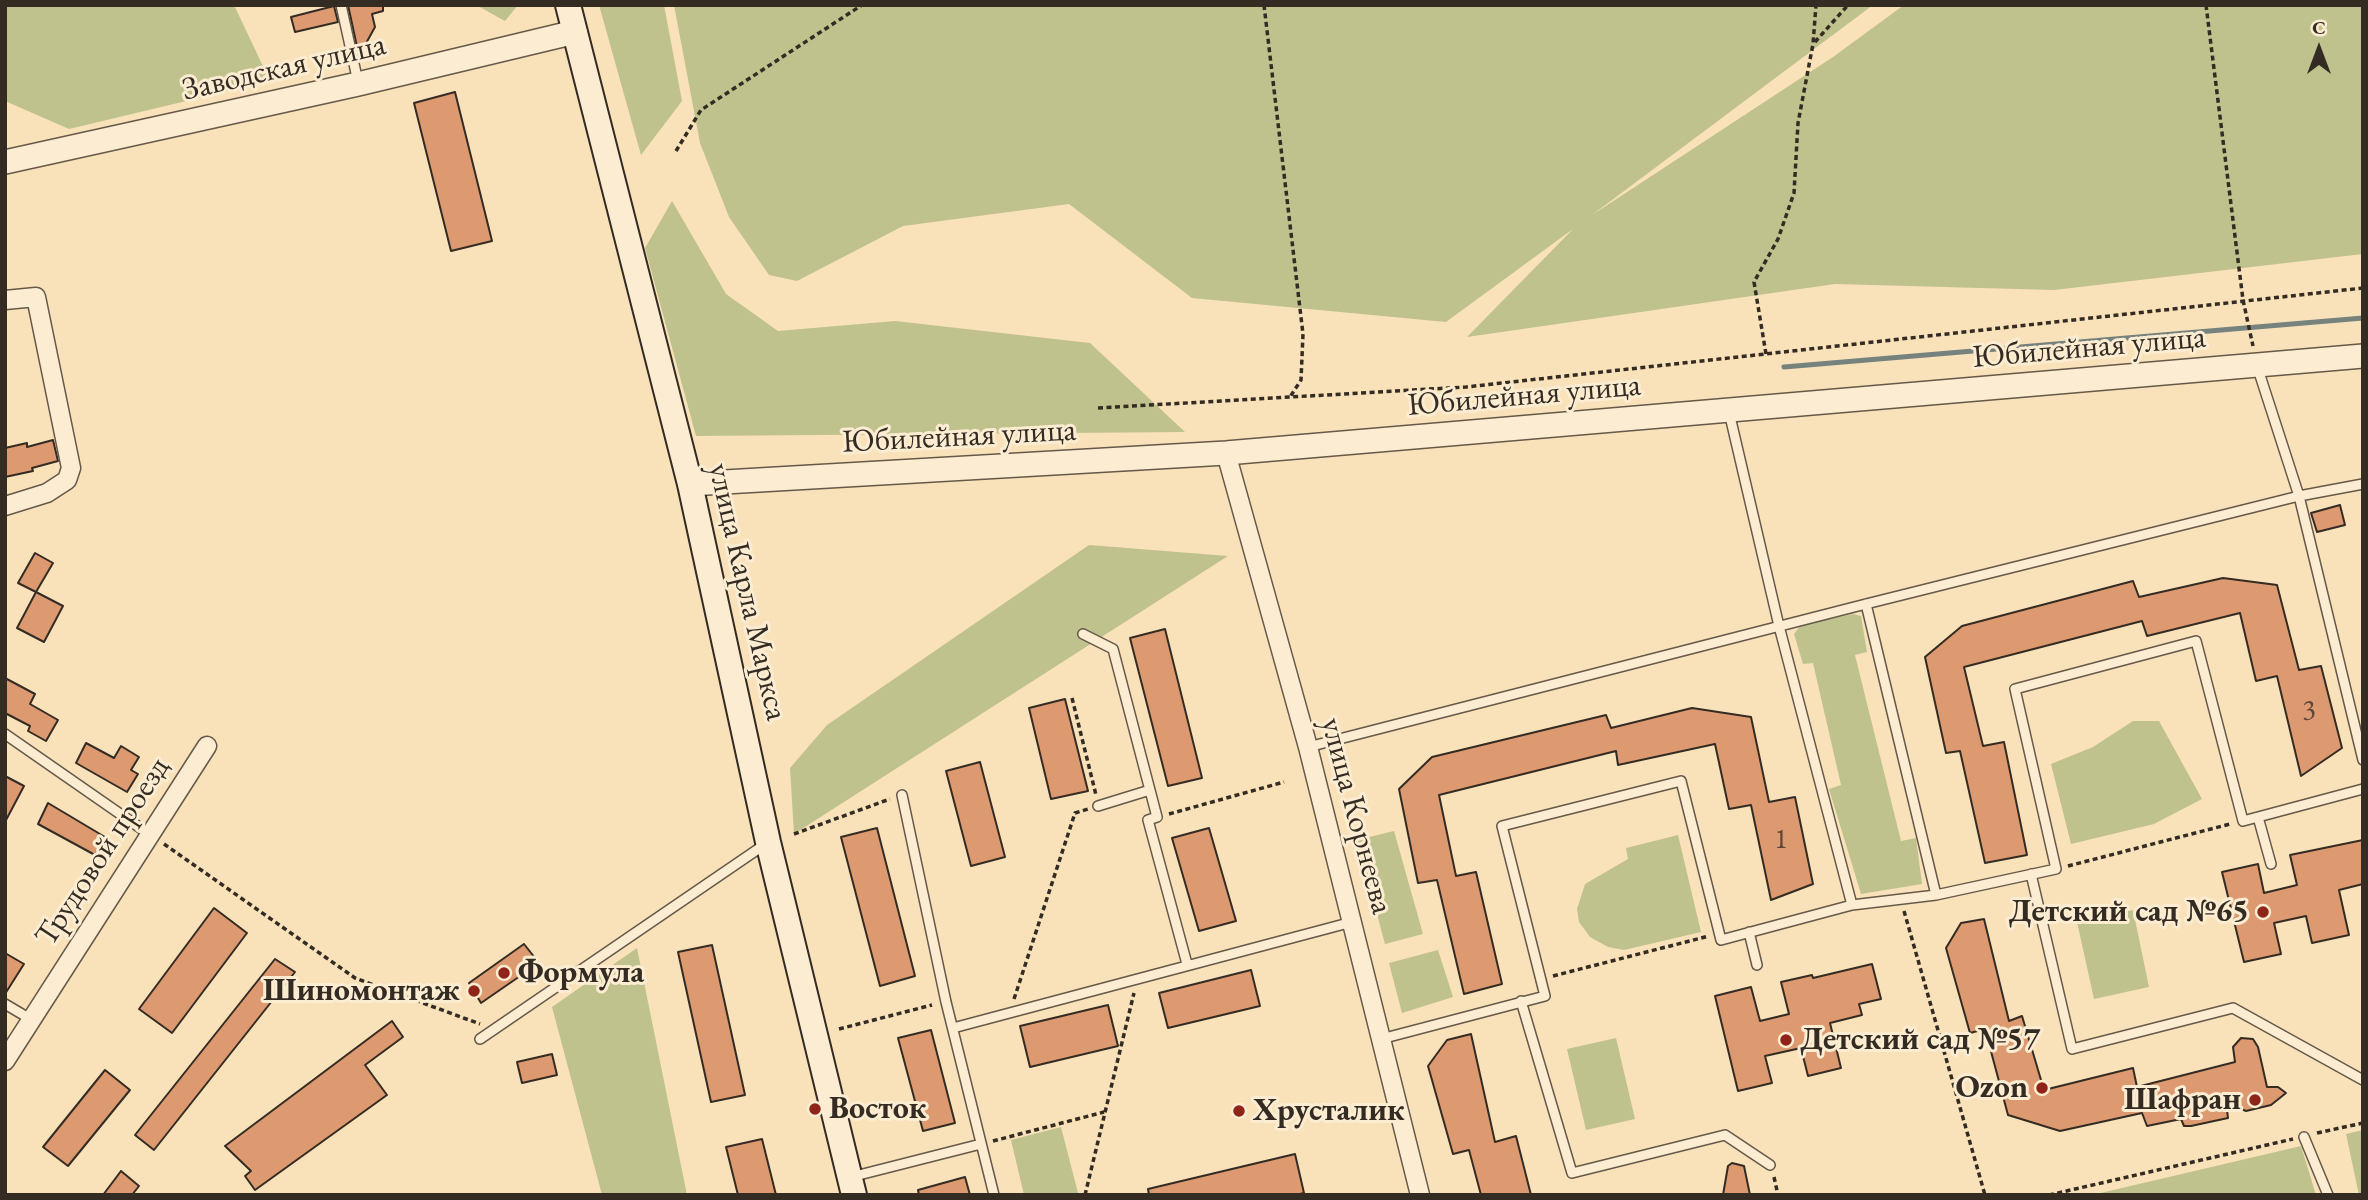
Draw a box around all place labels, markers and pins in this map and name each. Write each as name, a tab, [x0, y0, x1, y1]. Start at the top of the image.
place label: Детский сад №65	[2009, 893, 2249, 931]
marker: Детский сад №65	[2255, 904, 2271, 920]
place label: Формула	[518, 954, 644, 992]
marker: Формула	[496, 965, 512, 981]
place label: Шиномонтаж	[263, 972, 460, 1010]
marker: Шиномонтаж	[466, 983, 482, 999]
place label: Детский сад №57	[1800, 1021, 2040, 1059]
marker: Детский сад №57	[1778, 1032, 1794, 1048]
place label: Ozon	[1955, 1069, 2028, 1107]
marker: Ozon	[2034, 1080, 2050, 1096]
place label: Шафран	[2124, 1081, 2241, 1119]
place label: Восток	[829, 1090, 926, 1128]
place label: Хрусталик	[1253, 1092, 1405, 1130]
marker: Шафран	[2247, 1092, 2263, 1108]
marker: Восток	[807, 1101, 823, 1117]
marker: Хрусталик	[1231, 1103, 1247, 1119]

